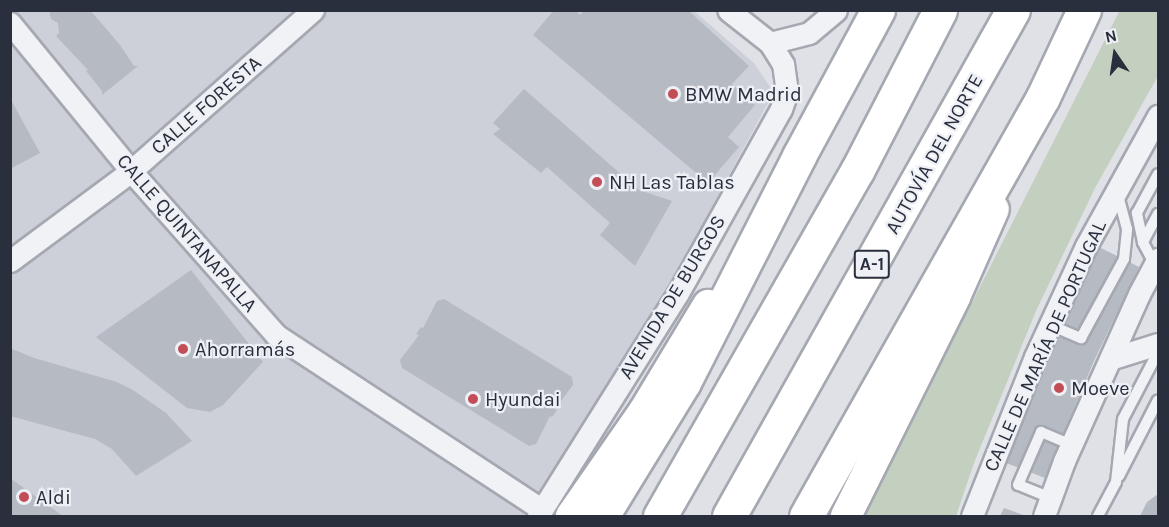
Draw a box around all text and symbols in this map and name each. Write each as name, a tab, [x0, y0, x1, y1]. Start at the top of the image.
north arrow	[1085, 24, 1145, 84]
text: N	[1103, 25, 1119, 47]
street label: CALLE FORESTA	[146, 51, 266, 159]
street label: AUTOVÍA DEL NORTE	[880, 70, 988, 238]
place label: BMW Madrid	[685, 82, 802, 106]
marker: BMW Madrid	[666, 87, 680, 101]
street label: CALLE QUINTANAPALLA	[112, 149, 262, 317]
place label: NH Las Tablas	[609, 170, 735, 194]
marker: NH Las Tablas	[590, 175, 604, 189]
street label: AVENIDA DE BURGOS	[614, 211, 730, 383]
street label: CALLE DE MARÍA DE PORTUGAL	[979, 217, 1111, 475]
road number: A-1	[852, 249, 892, 279]
place label: Ahorramás	[195, 337, 295, 361]
marker: Ahorramás	[176, 342, 190, 356]
place label: Moeve	[1071, 376, 1129, 400]
marker: Moeve	[1052, 381, 1066, 395]
place label: Hyundai	[485, 387, 561, 411]
marker: Hyundai	[466, 392, 480, 406]
place label: Aldi	[36, 485, 71, 509]
marker: Aldi	[17, 490, 31, 504]

